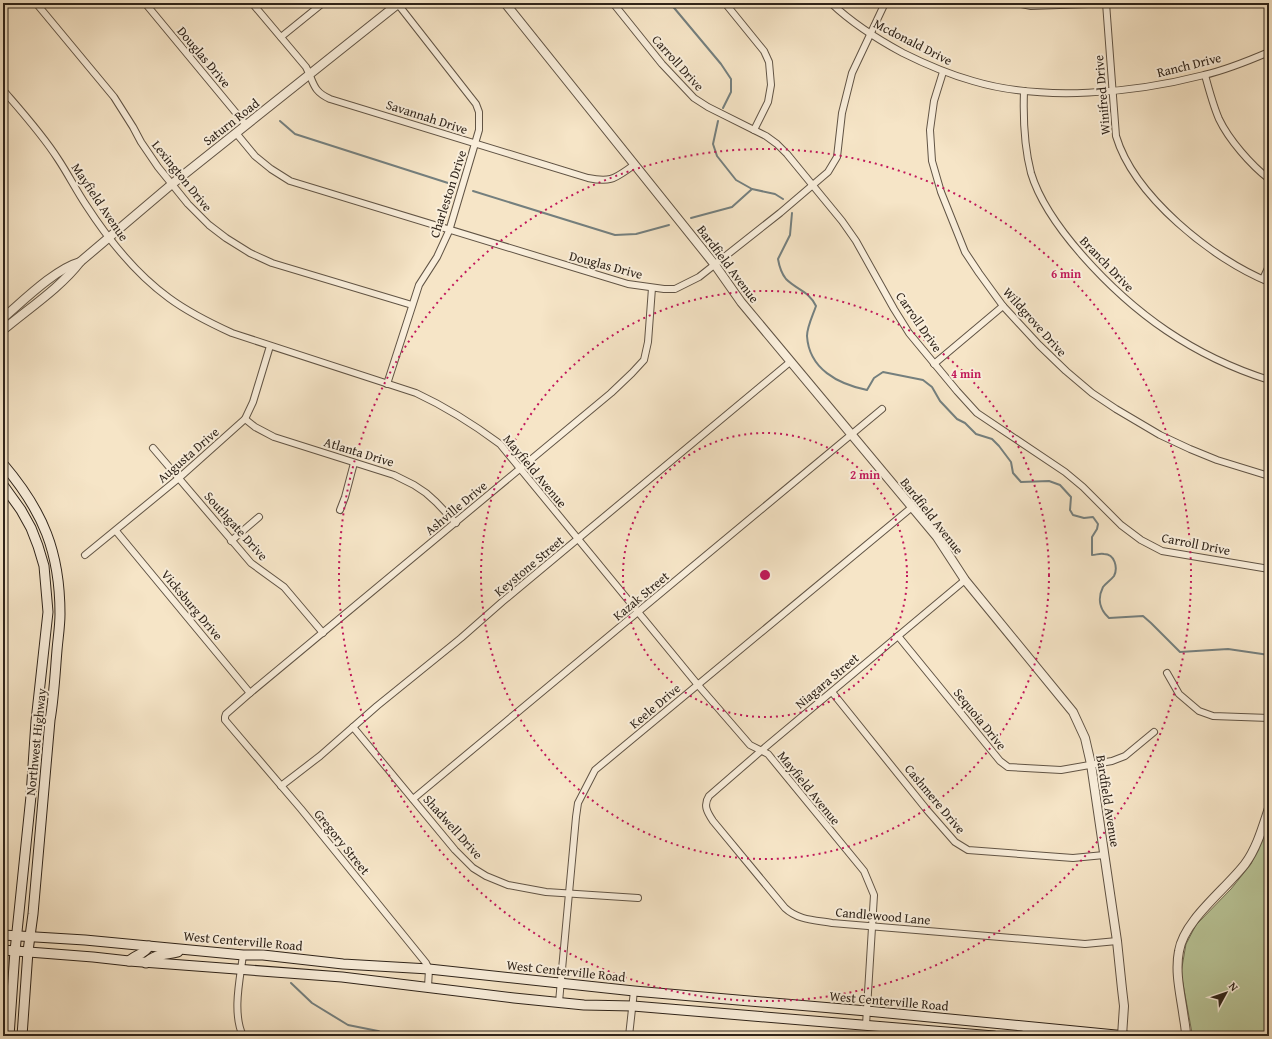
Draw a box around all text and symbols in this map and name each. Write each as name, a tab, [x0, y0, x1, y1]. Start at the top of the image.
street label: Mcdonald Drive	[870, 14, 956, 70]
street label: Douglas Drive	[173, 22, 235, 92]
street label: Carroll Drive	[648, 31, 708, 95]
street label: Ranch Drive	[1155, 48, 1223, 82]
street label: Winifred Drive	[1089, 54, 1115, 136]
street label: Saturn Road	[199, 94, 263, 150]
street label: Savannah Drive	[384, 95, 470, 139]
street label: Lexington Drive	[147, 136, 217, 216]
street label: Charleston Drive	[425, 148, 471, 240]
street label: Mayfield Avenue	[67, 159, 133, 245]
street label: Bardfield Avenue	[692, 221, 764, 307]
street label: Branch Drive	[1076, 232, 1138, 296]
street label: Douglas Drive	[567, 246, 645, 284]
text: 6 min	[1051, 265, 1081, 282]
street label: Wildgrove Drive	[999, 283, 1071, 361]
street label: Carroll Drive	[891, 288, 947, 356]
text: 4 min	[951, 365, 981, 382]
street label: Augusta Drive	[153, 423, 223, 487]
street label: Mayfield Avenue	[499, 430, 571, 512]
street label: Atlanta Drive	[322, 432, 396, 472]
text: 2 min	[850, 466, 880, 483]
street label: Bardfield Avenue	[896, 474, 968, 558]
street label: Ashville Drive	[421, 476, 491, 540]
street label: Southgate Drive	[200, 487, 272, 565]
street label: Carroll Drive	[1160, 528, 1232, 560]
street label: Keystone Street	[490, 531, 568, 601]
street label: Vicksburg Drive	[157, 566, 227, 644]
street label: Kazak Street	[609, 567, 673, 625]
centre of rings	[758, 568, 772, 582]
street label: Niagara Street	[791, 648, 863, 713]
street label: Keele Drive	[625, 679, 685, 733]
street label: Sequoia Drive	[949, 684, 1011, 754]
street label: Northwest Highway	[21, 687, 51, 797]
street label: Mayfield Avenue	[773, 747, 845, 829]
street label: Bardfield Avenue	[1091, 754, 1125, 848]
street label: Cashmere Drive	[900, 760, 970, 838]
street label: Shadwell Drive	[419, 790, 487, 864]
street label: Gregory Street	[310, 805, 375, 879]
street label: Candlewood Lane	[835, 902, 931, 930]
street label: West Centerville Road	[183, 926, 303, 956]
street label: West Centerville Road	[506, 955, 626, 987]
north arrow	[1206, 973, 1246, 1013]
text: N	[1225, 979, 1243, 995]
street label: West Centerville Road	[829, 986, 949, 1016]

